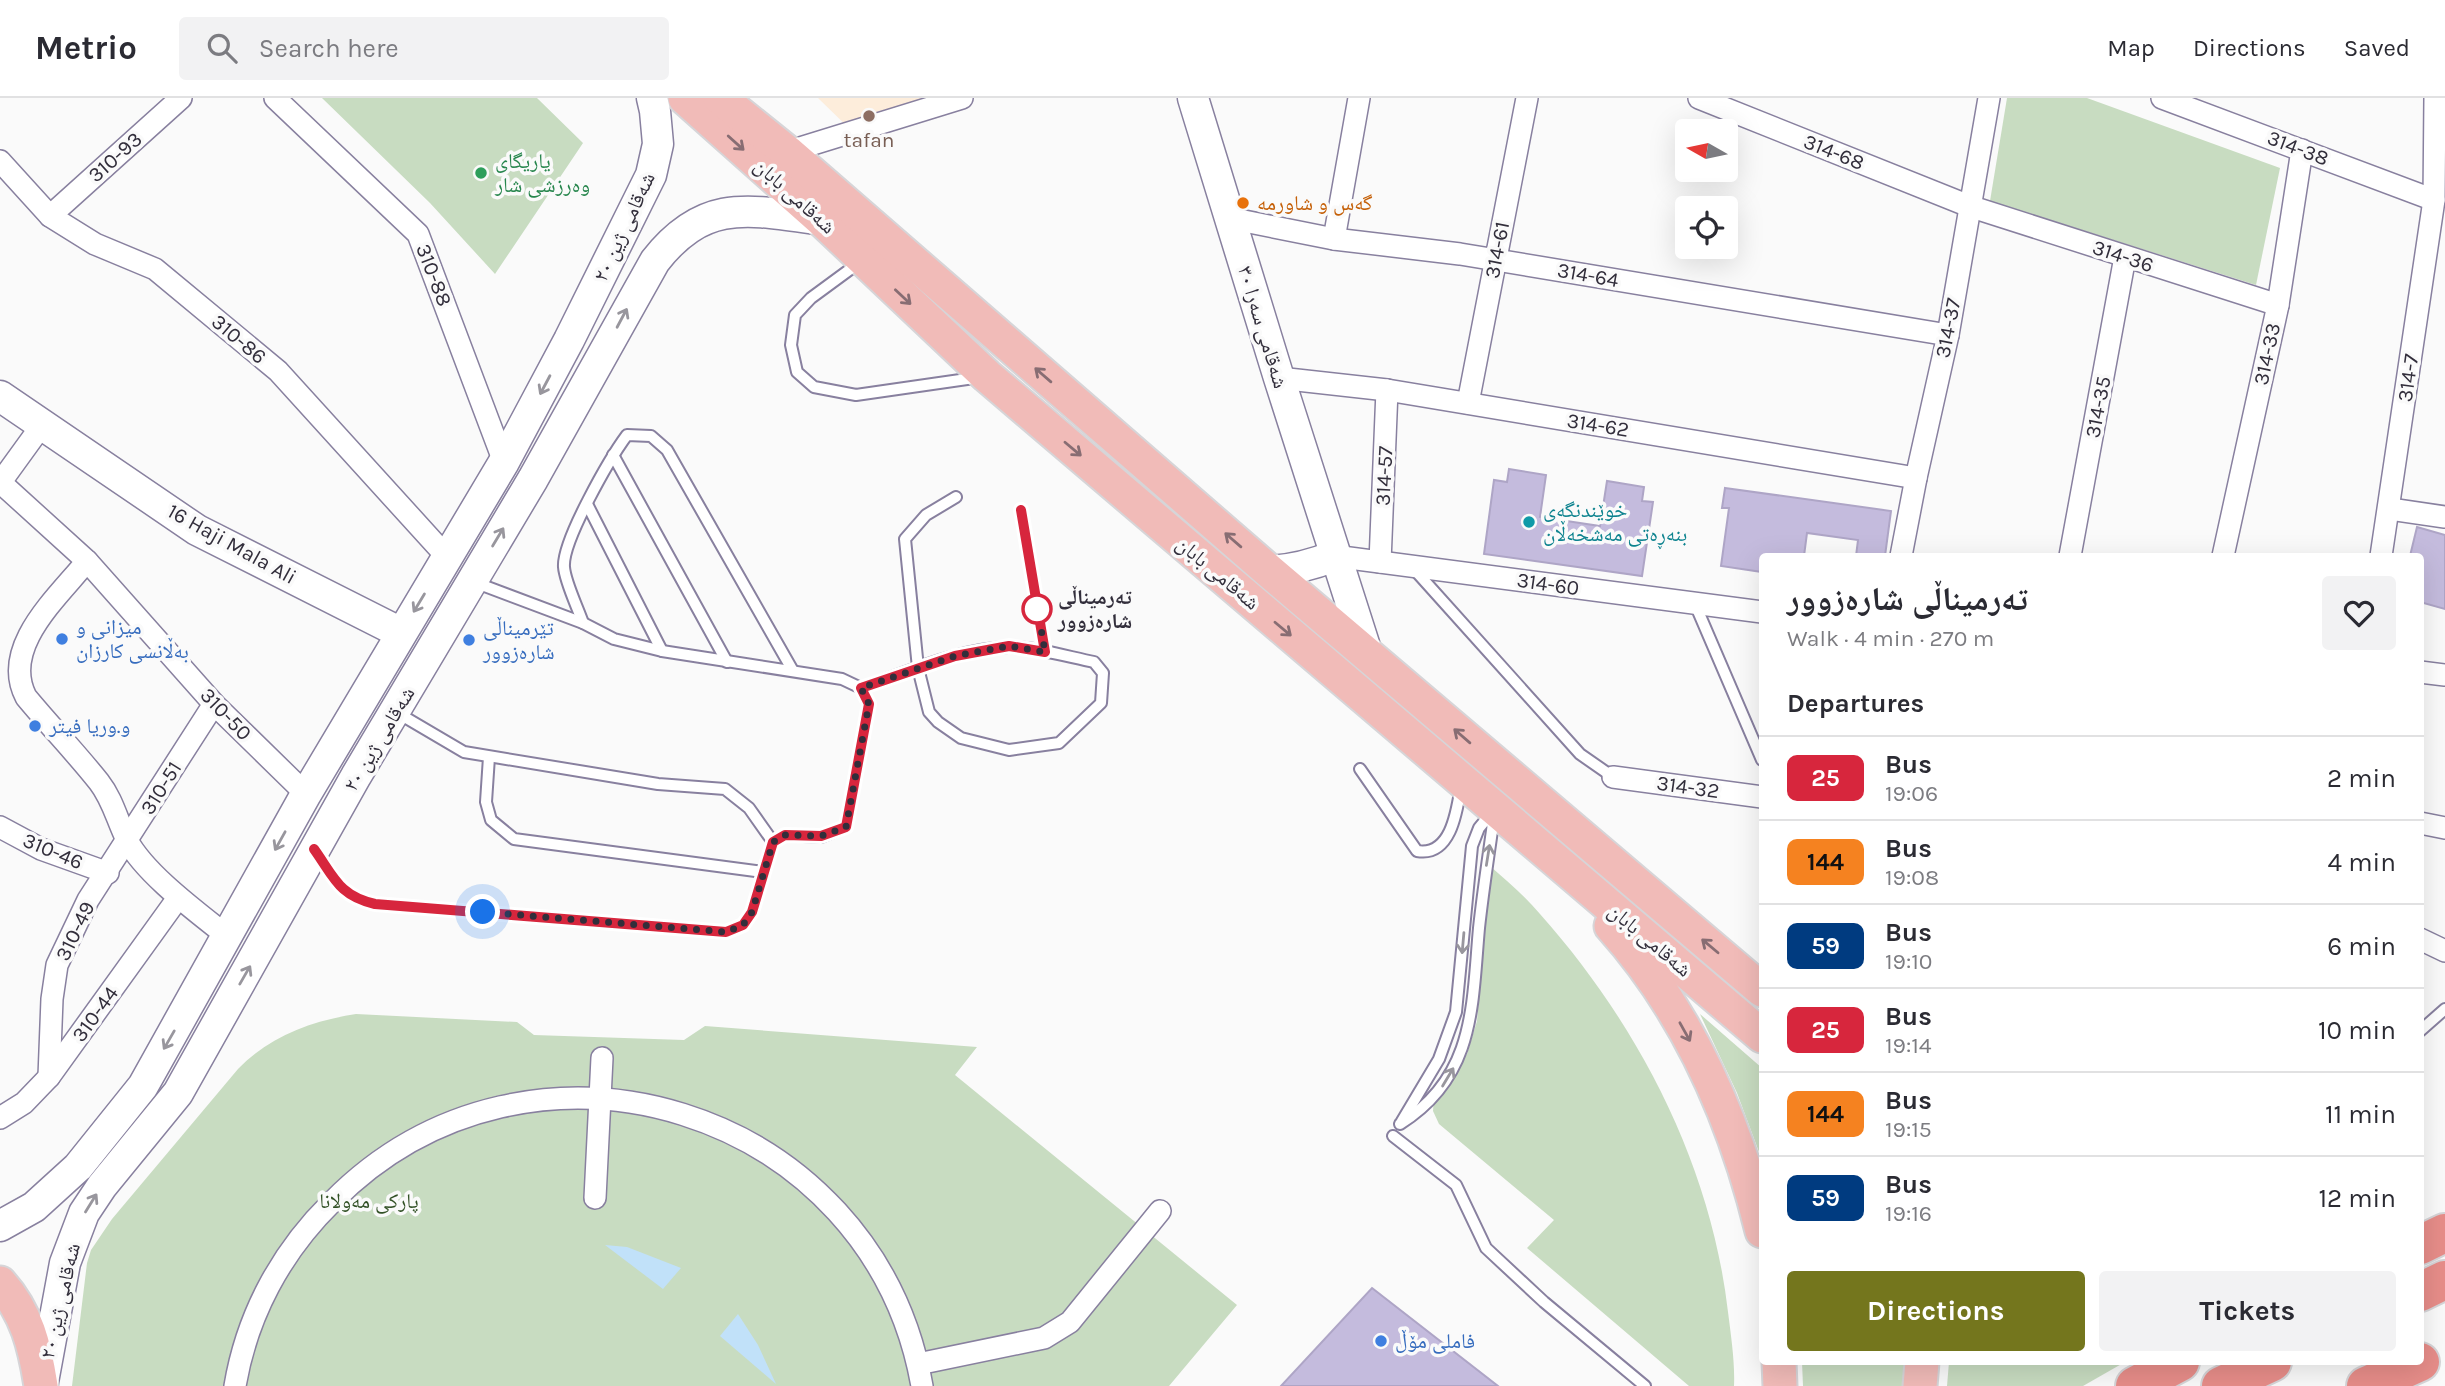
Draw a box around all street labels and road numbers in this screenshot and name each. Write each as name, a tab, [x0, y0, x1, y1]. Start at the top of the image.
street label: 314-38	[2264, 125, 2332, 171]
street label: 310-93	[83, 127, 147, 187]
street label: 314-68	[1800, 129, 1868, 175]
street label: شەقامی بابان	[749, 153, 841, 239]
street label: شەقامی ژین ٢٠	[588, 169, 661, 286]
street label: 314-61	[1480, 220, 1514, 280]
street label: 314-36	[2089, 235, 2157, 277]
street label: 310-88	[411, 240, 457, 310]
street label: 314-64	[1555, 258, 1621, 292]
street label: شەقامی سەرا ٣٠	[1232, 263, 1293, 391]
street label: 314-37	[1930, 296, 1966, 360]
street label: 310-86	[207, 309, 271, 369]
street label: 314-33	[2249, 321, 2285, 387]
street label: 314-7	[2393, 352, 2423, 404]
street label: 314-35	[2080, 374, 2116, 440]
street label: 314-62	[1565, 408, 1631, 442]
street label: 314-57	[1370, 445, 1398, 507]
street label: 16 Haji Mala Ali	[163, 499, 301, 589]
street label: شەقامی بابان	[1171, 531, 1264, 615]
street label: 314-60	[1515, 568, 1581, 600]
street label: شەقامی ژین ٢٠	[338, 682, 420, 796]
street label: 310-50	[195, 683, 257, 745]
street label: 310-51	[135, 757, 187, 819]
street label: 314-32	[1655, 771, 1721, 803]
street label: 310-46	[19, 828, 87, 874]
street label: 310-49	[50, 897, 100, 965]
street label: شەقامی بابان	[1603, 898, 1696, 982]
street label: 310-44	[67, 981, 123, 1046]
street label: شەقامی ژین ٢٠	[35, 1241, 86, 1361]

